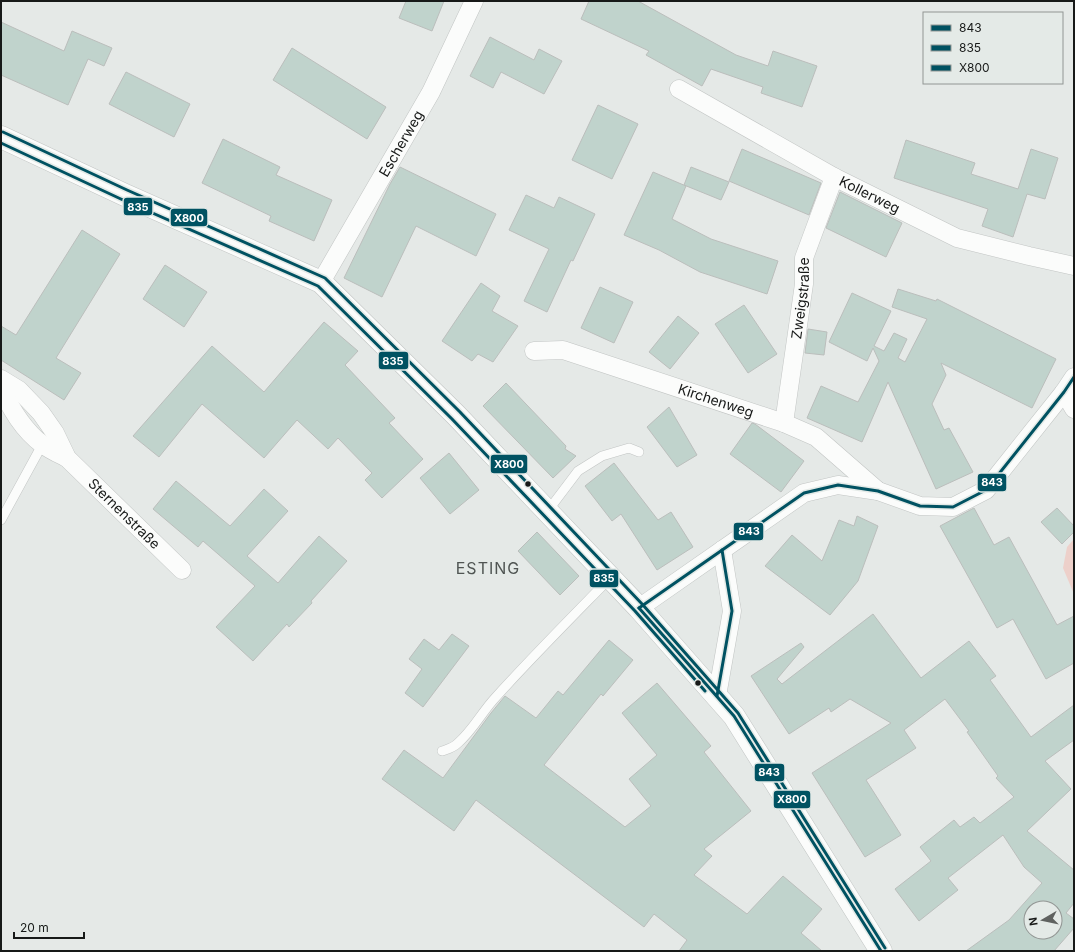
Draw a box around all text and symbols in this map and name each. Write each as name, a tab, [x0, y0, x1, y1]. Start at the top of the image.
legend	[923, 12, 1063, 84]
text: 843	[959, 20, 982, 35]
text: 835	[959, 40, 981, 55]
text: X800	[959, 60, 990, 75]
street label: Escherweg	[375, 107, 427, 179]
street label: Kollerweg	[837, 172, 903, 216]
line badge: 835	[123, 197, 153, 216]
text: 835	[127, 200, 149, 214]
line badge: X800	[170, 208, 208, 227]
text: X800	[174, 211, 204, 225]
street label: Zweigstraße	[787, 257, 812, 340]
line badge: 835	[378, 351, 409, 370]
text: 835	[382, 354, 404, 368]
street label: Kirchenweg	[676, 380, 756, 420]
line badge: X800	[490, 454, 528, 474]
text: X800	[494, 457, 524, 471]
line badge: 843	[977, 473, 1007, 492]
street label: Sternenstraße	[85, 475, 164, 552]
text: 843	[981, 475, 1003, 489]
unlabelled marker	[523, 479, 533, 489]
line badge: 843	[733, 522, 764, 541]
text: 843	[738, 524, 760, 538]
district label: ESTING	[456, 558, 520, 578]
line badge: 835	[589, 569, 619, 588]
text: 835	[593, 571, 615, 585]
unlabelled marker	[693, 678, 703, 688]
line badge: 843	[754, 763, 785, 782]
text: 843	[758, 765, 780, 779]
line badge: X800	[773, 790, 811, 809]
text: X800	[777, 792, 807, 806]
north arrow	[1023, 900, 1063, 940]
scale bar	[14, 914, 84, 940]
text: N	[1026, 916, 1041, 927]
text: 20 m	[20, 920, 49, 935]

